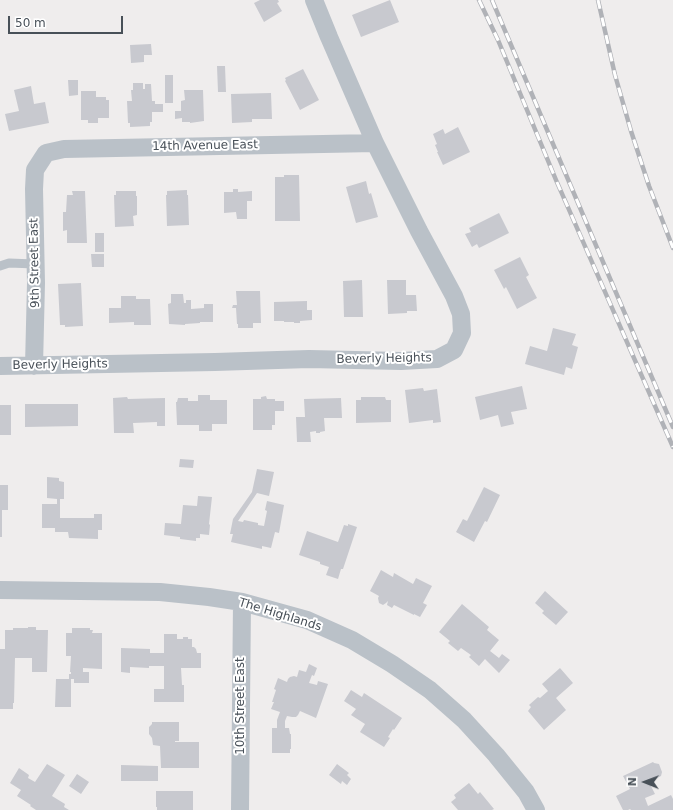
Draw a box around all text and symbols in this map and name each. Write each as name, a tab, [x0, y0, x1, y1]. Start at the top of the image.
scale bar	[10, 8, 125, 34]
text: 50 m	[15, 16, 46, 30]
street label: 14th Avenue East	[152, 138, 258, 154]
street label: 9th Street East	[27, 218, 43, 308]
street label: Beverly Heights	[336, 351, 432, 367]
street label: Beverly Heights	[12, 357, 108, 373]
street label: The Highlands	[237, 596, 323, 634]
street label: 10th Street East	[234, 657, 248, 755]
north arrow	[625, 762, 665, 802]
text: N	[626, 777, 639, 787]

